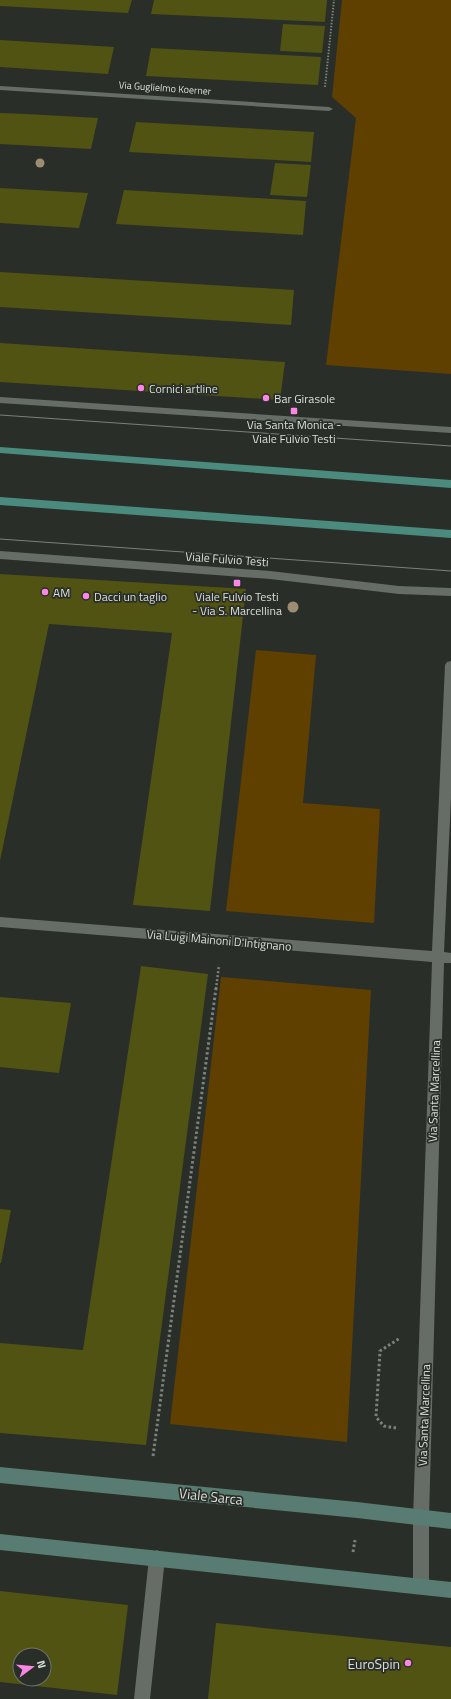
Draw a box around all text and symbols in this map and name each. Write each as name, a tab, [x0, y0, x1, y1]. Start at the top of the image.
street label: Via Guglielmo Koerner	[118, 77, 212, 99]
place label: Cornici artline	[149, 379, 218, 398]
marker: Cornici artline	[136, 383, 146, 393]
place label: Bar Girasole	[274, 389, 335, 408]
marker: Bar Girasole	[261, 393, 271, 403]
marker: Via Santa Monica - Viale Fulvio Testi	[289, 406, 299, 416]
place label: Via Santa Monica - Viale Fulvio Testi	[247, 415, 341, 448]
street label: Viale Fulvio Testi	[185, 547, 269, 571]
marker: Viale Fulvio Testi - Via S. Marcellina	[232, 578, 242, 588]
place label: AM	[53, 583, 70, 602]
marker: AM	[40, 587, 50, 597]
place label: Dacci un taglio	[94, 587, 167, 606]
place label: Viale Fulvio Testi - Via S. Marcellina	[192, 587, 282, 620]
marker: Dacci un taglio	[81, 591, 91, 601]
street label: Via Luigi Mainoni D'Intignano	[146, 924, 292, 956]
street label: Via Santa Marcellina	[423, 1040, 445, 1142]
street label: Via Santa Marcellina	[413, 1364, 435, 1466]
street label: Viale Sarca	[178, 1482, 244, 1510]
north arrow	[12, 1647, 52, 1687]
place label: EuroSpin	[347, 1653, 400, 1674]
text: N	[33, 1658, 50, 1670]
marker: EuroSpin	[403, 1658, 413, 1668]

